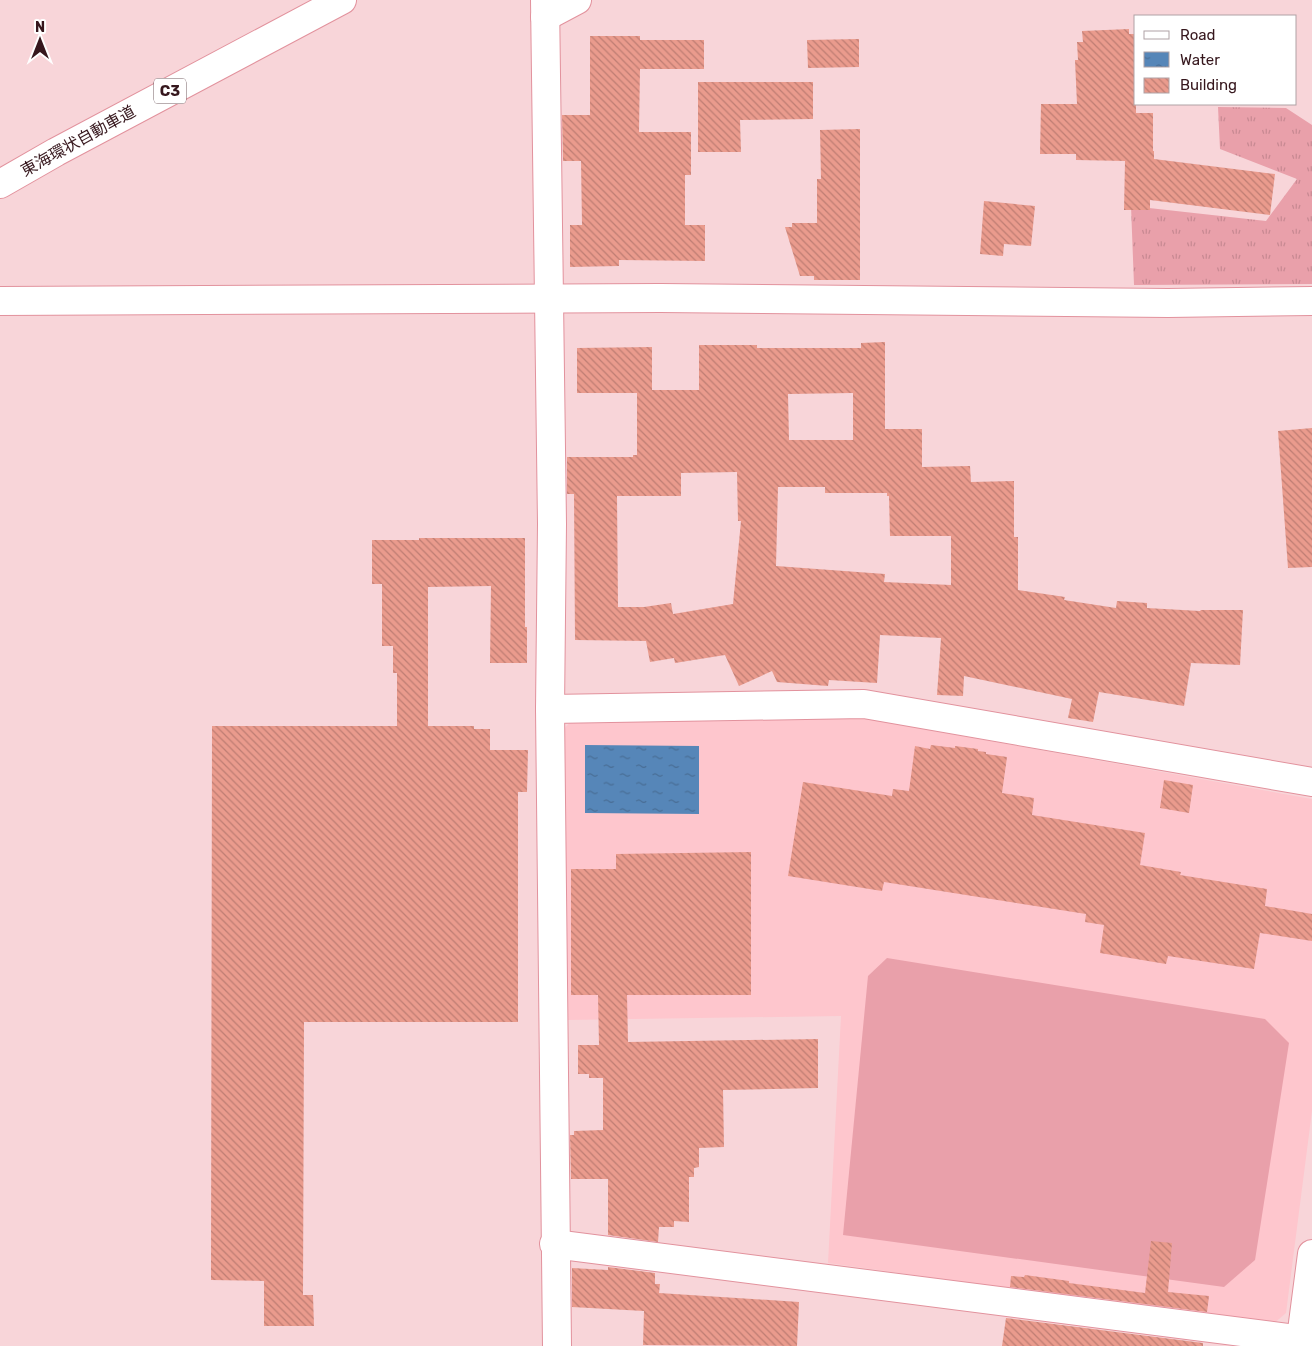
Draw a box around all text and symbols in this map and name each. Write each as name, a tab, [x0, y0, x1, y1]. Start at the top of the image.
north arrow	[15, 15, 65, 65]
legend	[1134, 15, 1297, 105]
text: N	[35, 19, 45, 36]
text: Road	[1180, 26, 1216, 44]
text: Water	[1180, 51, 1220, 69]
text: Building	[1180, 76, 1237, 94]
road number: C3	[154, 78, 186, 104]
street label: 東海環状自動車道	[17, 102, 139, 180]

